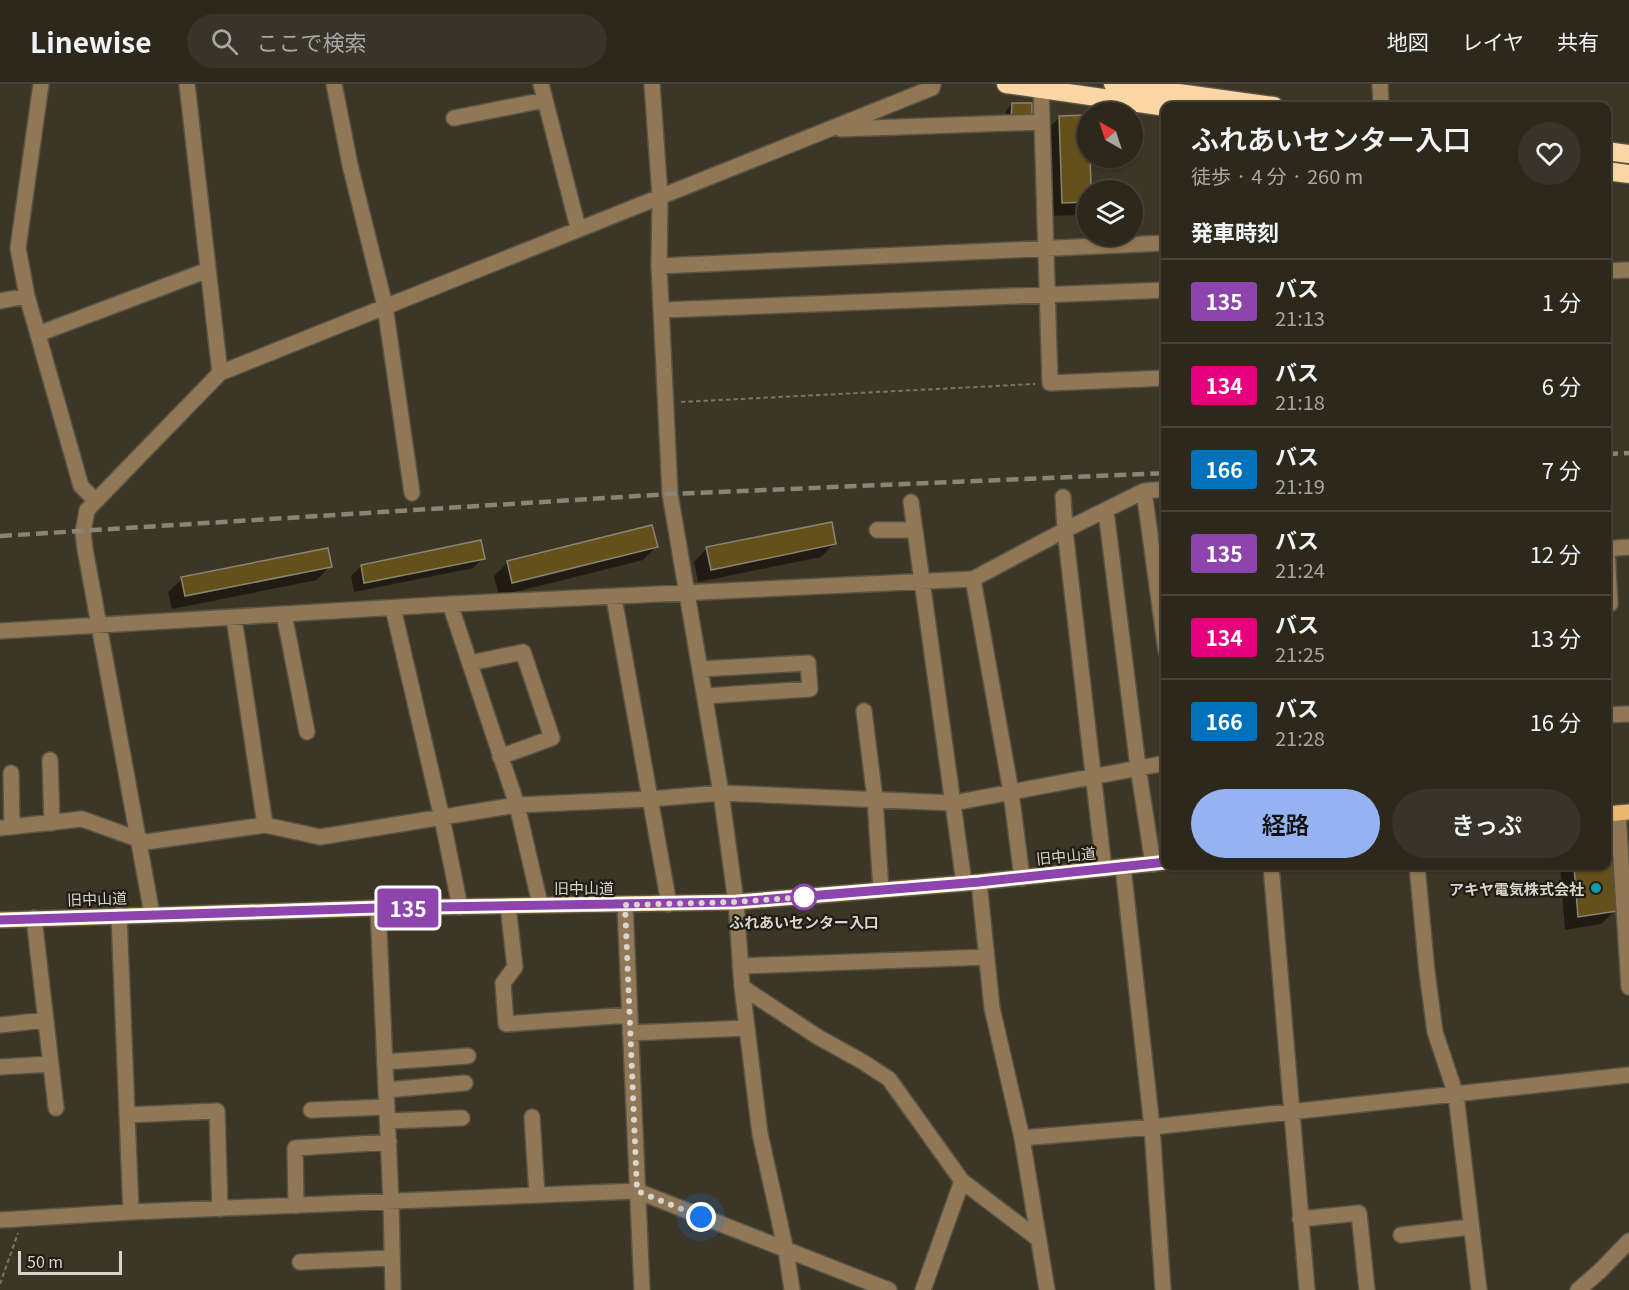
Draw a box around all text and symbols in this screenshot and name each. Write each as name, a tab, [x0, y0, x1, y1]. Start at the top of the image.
search box	[187, 14, 607, 68]
text: Linewise	[30, 21, 151, 61]
icon: search	[208, 25, 241, 58]
text: ここで検索	[256, 25, 366, 57]
text: 地図	[1387, 26, 1429, 56]
text: レイヤ	[1462, 26, 1524, 56]
text: 共有	[1557, 26, 1599, 56]
north arrow	[1077, 102, 1143, 168]
map controls	[1077, 102, 1143, 246]
text: ふれあいセンター入口	[1191, 118, 1471, 158]
button: heart	[1518, 122, 1581, 185]
text: 徒歩 · 4 分 · 260 m	[1191, 161, 1363, 190]
button: layers	[1077, 180, 1143, 246]
text: 発車時刻	[1191, 215, 1279, 247]
text: バス	[1275, 271, 1319, 303]
text: 1 分	[1542, 285, 1581, 317]
text: 135	[1205, 286, 1243, 316]
text: 21:13	[1275, 303, 1325, 332]
text: バス	[1275, 355, 1319, 387]
text: 6 分	[1542, 369, 1581, 401]
text: 134	[1205, 370, 1243, 400]
text: 21:18	[1275, 387, 1325, 416]
text: バス	[1275, 439, 1319, 471]
text: 7 分	[1542, 453, 1581, 485]
text: 166	[1205, 454, 1243, 484]
text: 21:19	[1275, 471, 1325, 500]
text: バス	[1275, 523, 1319, 555]
text: 12 分	[1530, 537, 1581, 569]
text: 135	[1205, 538, 1243, 568]
text: 21:24	[1275, 555, 1325, 584]
text: バス	[1275, 607, 1319, 639]
text: 13 分	[1530, 621, 1581, 653]
text: 134	[1205, 622, 1243, 652]
text: 21:25	[1275, 639, 1325, 668]
text: バス	[1275, 691, 1319, 723]
text: 16 分	[1530, 705, 1581, 737]
text: 166	[1205, 706, 1243, 736]
text: 21:28	[1275, 723, 1325, 752]
button: 経路	[1191, 789, 1380, 858]
button: きっぷ	[1392, 789, 1581, 858]
street label: 旧中山道	[1035, 841, 1097, 869]
street label: 旧中山道	[554, 877, 614, 898]
place label: アキヤ電気株式会社	[1449, 878, 1584, 899]
marker: アキヤ電気株式会社	[1589, 881, 1603, 895]
marker: ふれあいセンター入口	[791, 884, 817, 910]
street label: 旧中山道	[67, 886, 127, 910]
line badge: 135	[374, 888, 442, 928]
text: 135	[389, 893, 427, 923]
place label: ふれあいセンター入口	[729, 911, 879, 932]
your location	[686, 1202, 716, 1232]
scale bar	[18, 1248, 122, 1276]
text: 50 m	[27, 1249, 63, 1273]

